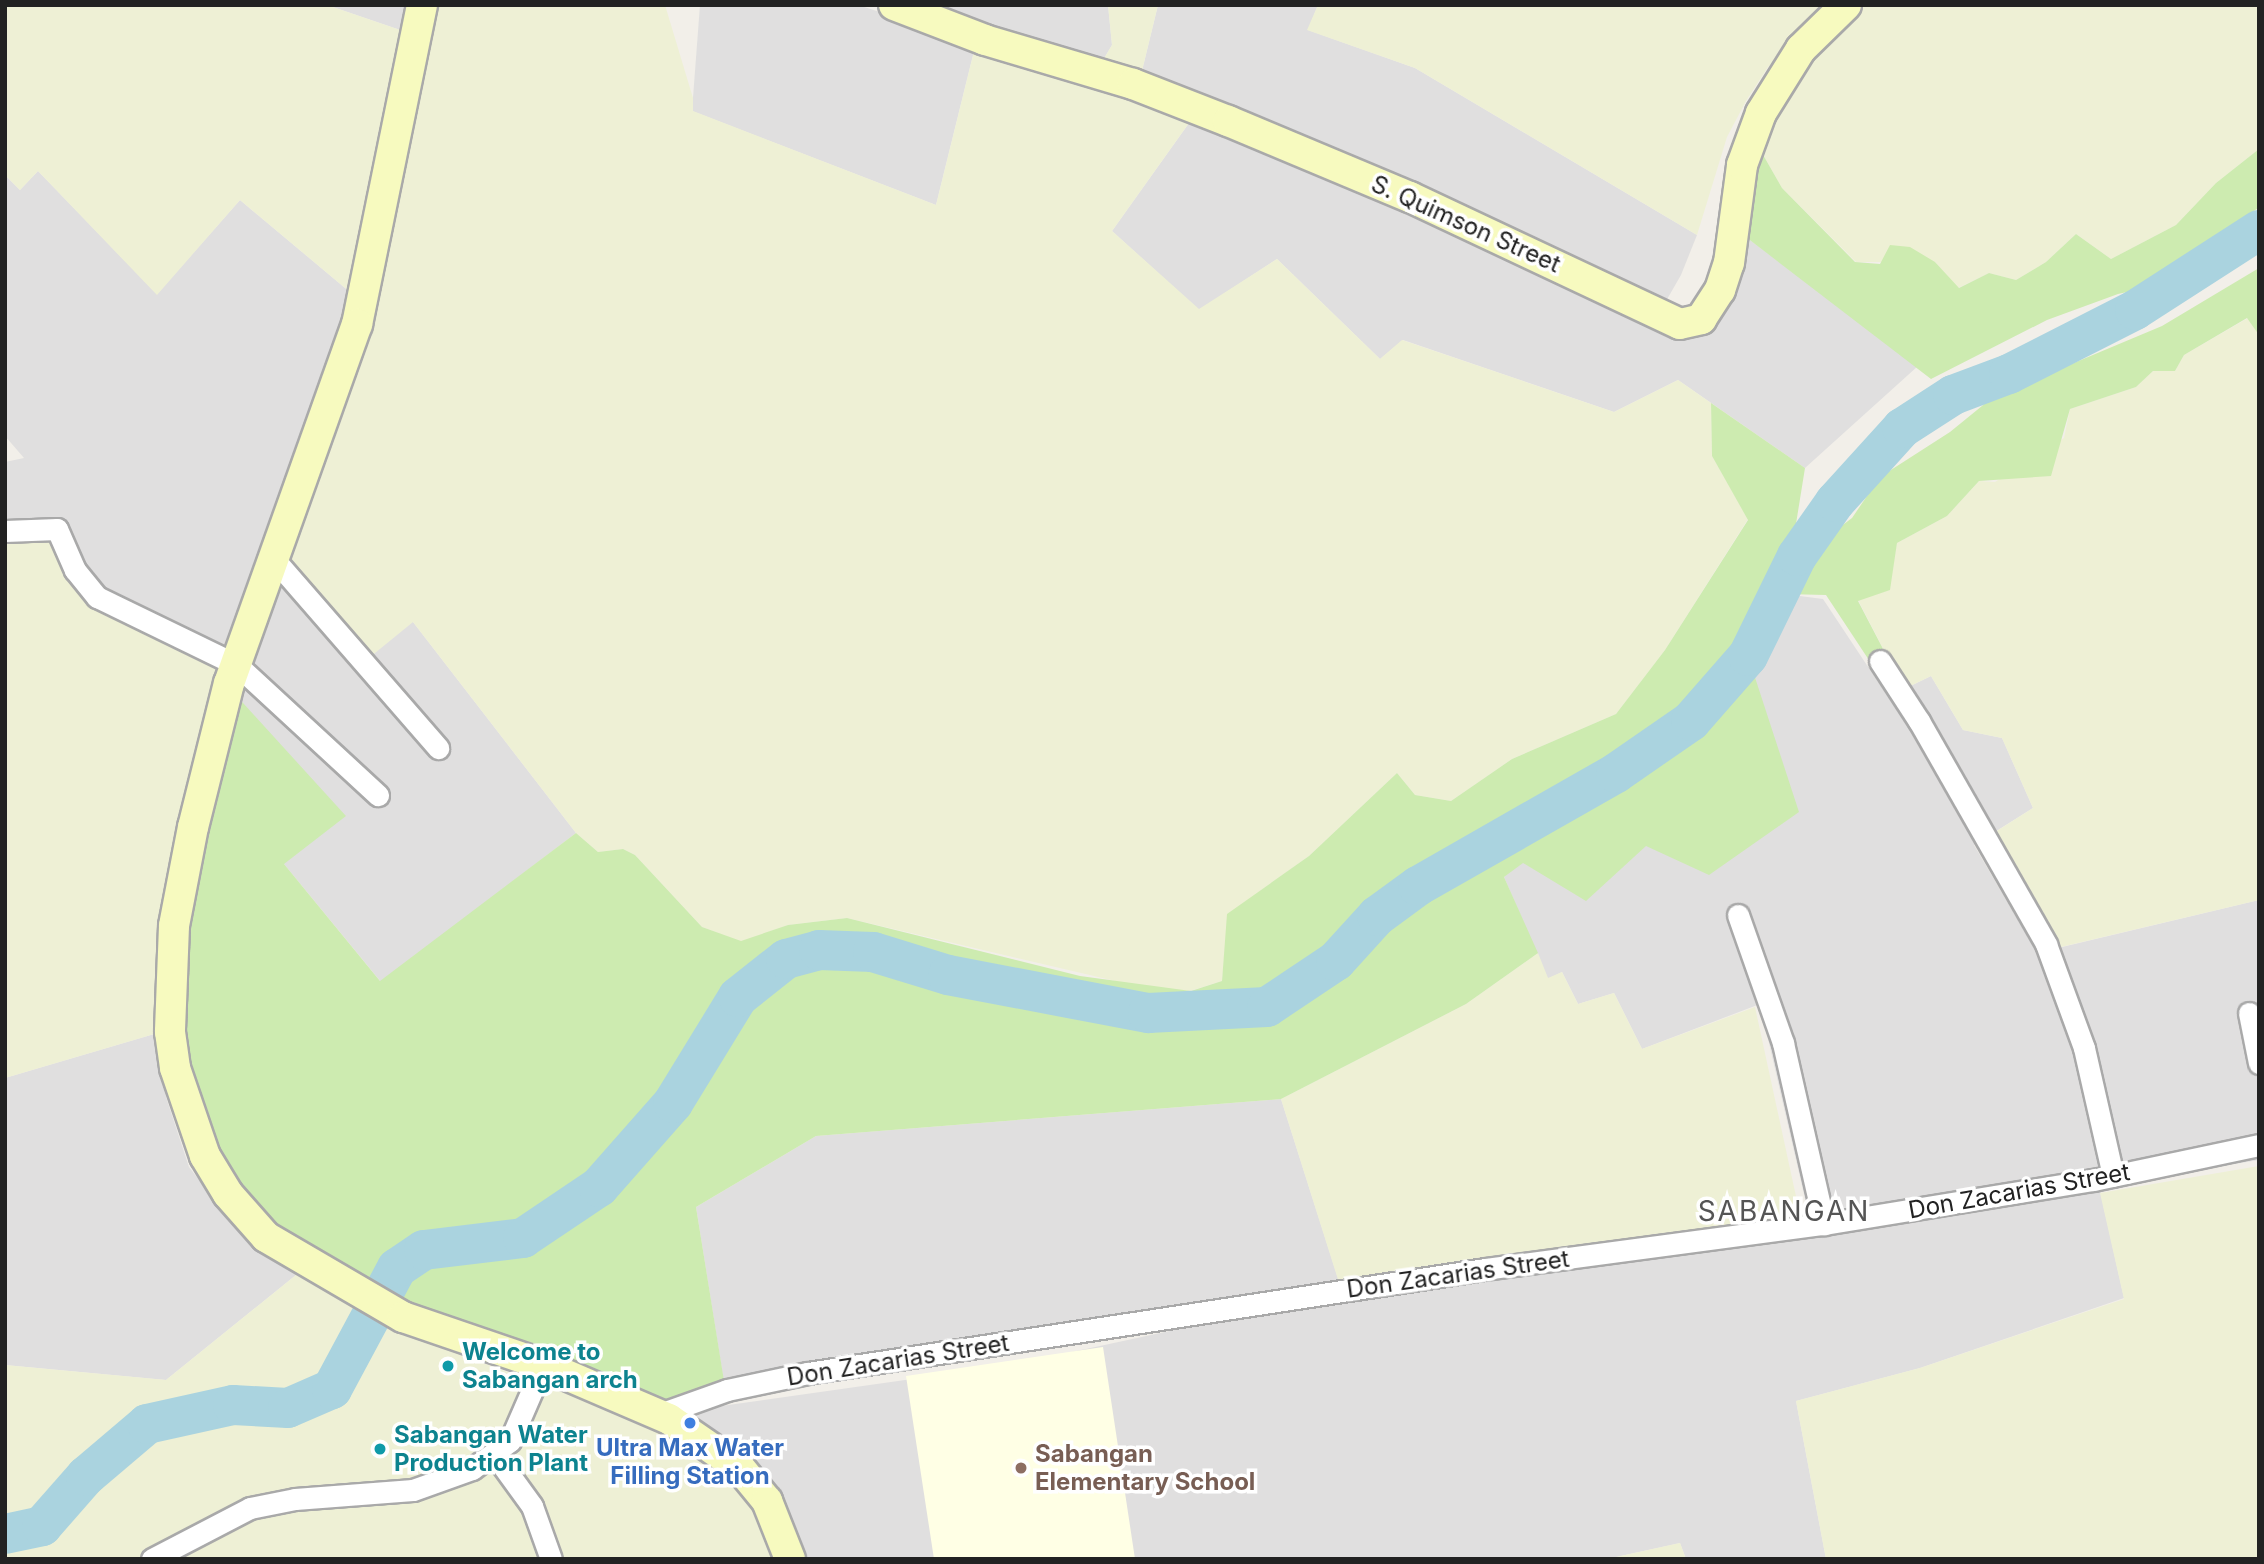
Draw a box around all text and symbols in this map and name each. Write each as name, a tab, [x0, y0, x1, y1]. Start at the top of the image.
street label: S. Quimson Street	[1367, 169, 1565, 279]
street label: Don Zacarias Street	[1906, 1157, 2132, 1225]
district label: SABANGAN	[1699, 1194, 1869, 1228]
street label: Don Zacarias Street	[1345, 1244, 1571, 1304]
street label: Don Zacarias Street	[785, 1328, 1011, 1392]
place label: Welcome to Sabangan arch	[462, 1338, 638, 1394]
marker: Welcome to Sabangan arch	[440, 1358, 456, 1374]
marker: Ultra Max Water Filling Station	[682, 1415, 698, 1431]
place label: Sabangan Water Production Plant	[394, 1421, 588, 1477]
place label: Ultra Max Water Filling Station	[596, 1434, 784, 1490]
place label: Sabangan Elementary School	[1035, 1440, 1255, 1496]
marker: Sabangan Water Production Plant	[372, 1441, 388, 1457]
marker: Sabangan Elementary School	[1013, 1460, 1029, 1476]

